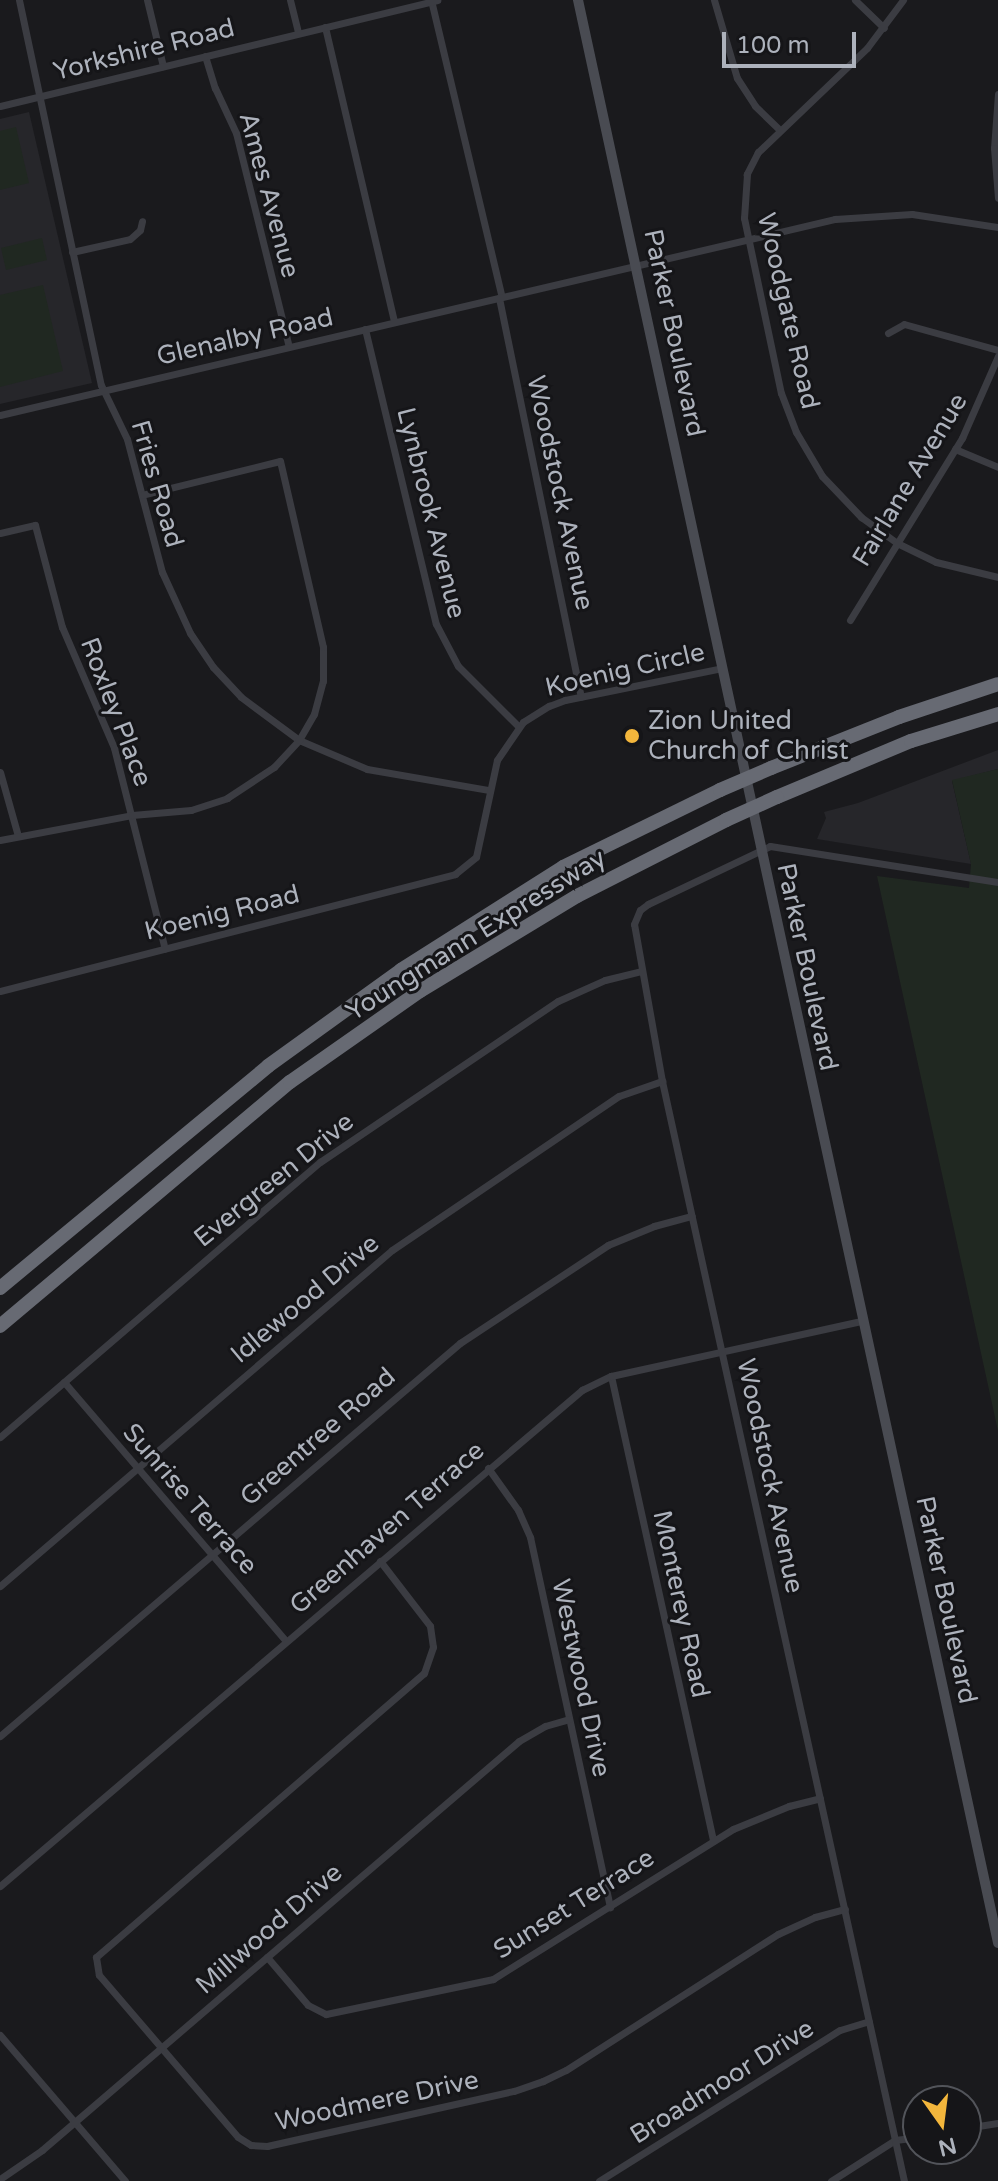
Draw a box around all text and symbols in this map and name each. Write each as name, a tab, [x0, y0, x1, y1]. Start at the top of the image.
street label: Yorkshire Road	[50, 12, 238, 88]
scale bar	[726, 16, 860, 66]
text: 100 m	[736, 31, 810, 60]
street label: Ames Avenue	[232, 109, 306, 281]
street label: Woodgate Road	[750, 210, 826, 412]
street label: Parker Boulevard	[637, 226, 711, 440]
street label: Glenalby Road	[154, 302, 336, 372]
street label: Woodstock Avenue	[520, 373, 600, 613]
street label: Fairlane Avenue	[846, 388, 974, 572]
street label: Lynbrook Avenue	[390, 404, 472, 622]
street label: Fries Road	[124, 417, 190, 551]
street label: Roxley Place	[73, 633, 159, 791]
street label: Koenig Circle	[542, 637, 708, 703]
place label: Zion United Church of Christ	[648, 705, 849, 766]
marker: Zion United Church of Christ	[623, 727, 641, 745]
street label: Youngmann Expressway	[340, 842, 612, 1028]
street label: Parker Boulevard	[770, 860, 844, 1074]
street label: Koenig Road	[141, 879, 303, 947]
street label: Evergreen Drive	[188, 1106, 360, 1254]
street label: Idlewood Drive	[225, 1228, 385, 1370]
street label: Woodstock Avenue	[730, 1356, 810, 1596]
street label: Greentree Road	[234, 1361, 402, 1513]
street label: Sunrise Terrace	[116, 1417, 264, 1581]
street label: Greenhaven Terrace	[283, 1435, 491, 1621]
street label: Parker Boulevard	[909, 1493, 983, 1707]
street label: Monterey Road	[646, 1507, 716, 1701]
street label: Westwood Drive	[545, 1576, 617, 1780]
street label: Sunset Terrace	[488, 1842, 660, 1966]
street label: Millwood Drive	[190, 1857, 348, 2001]
street label: Broadmoor Drive	[624, 2013, 820, 2151]
street label: Woodmere Drive	[273, 2064, 481, 2138]
north arrow	[902, 2085, 982, 2165]
text: N	[936, 2132, 959, 2161]

